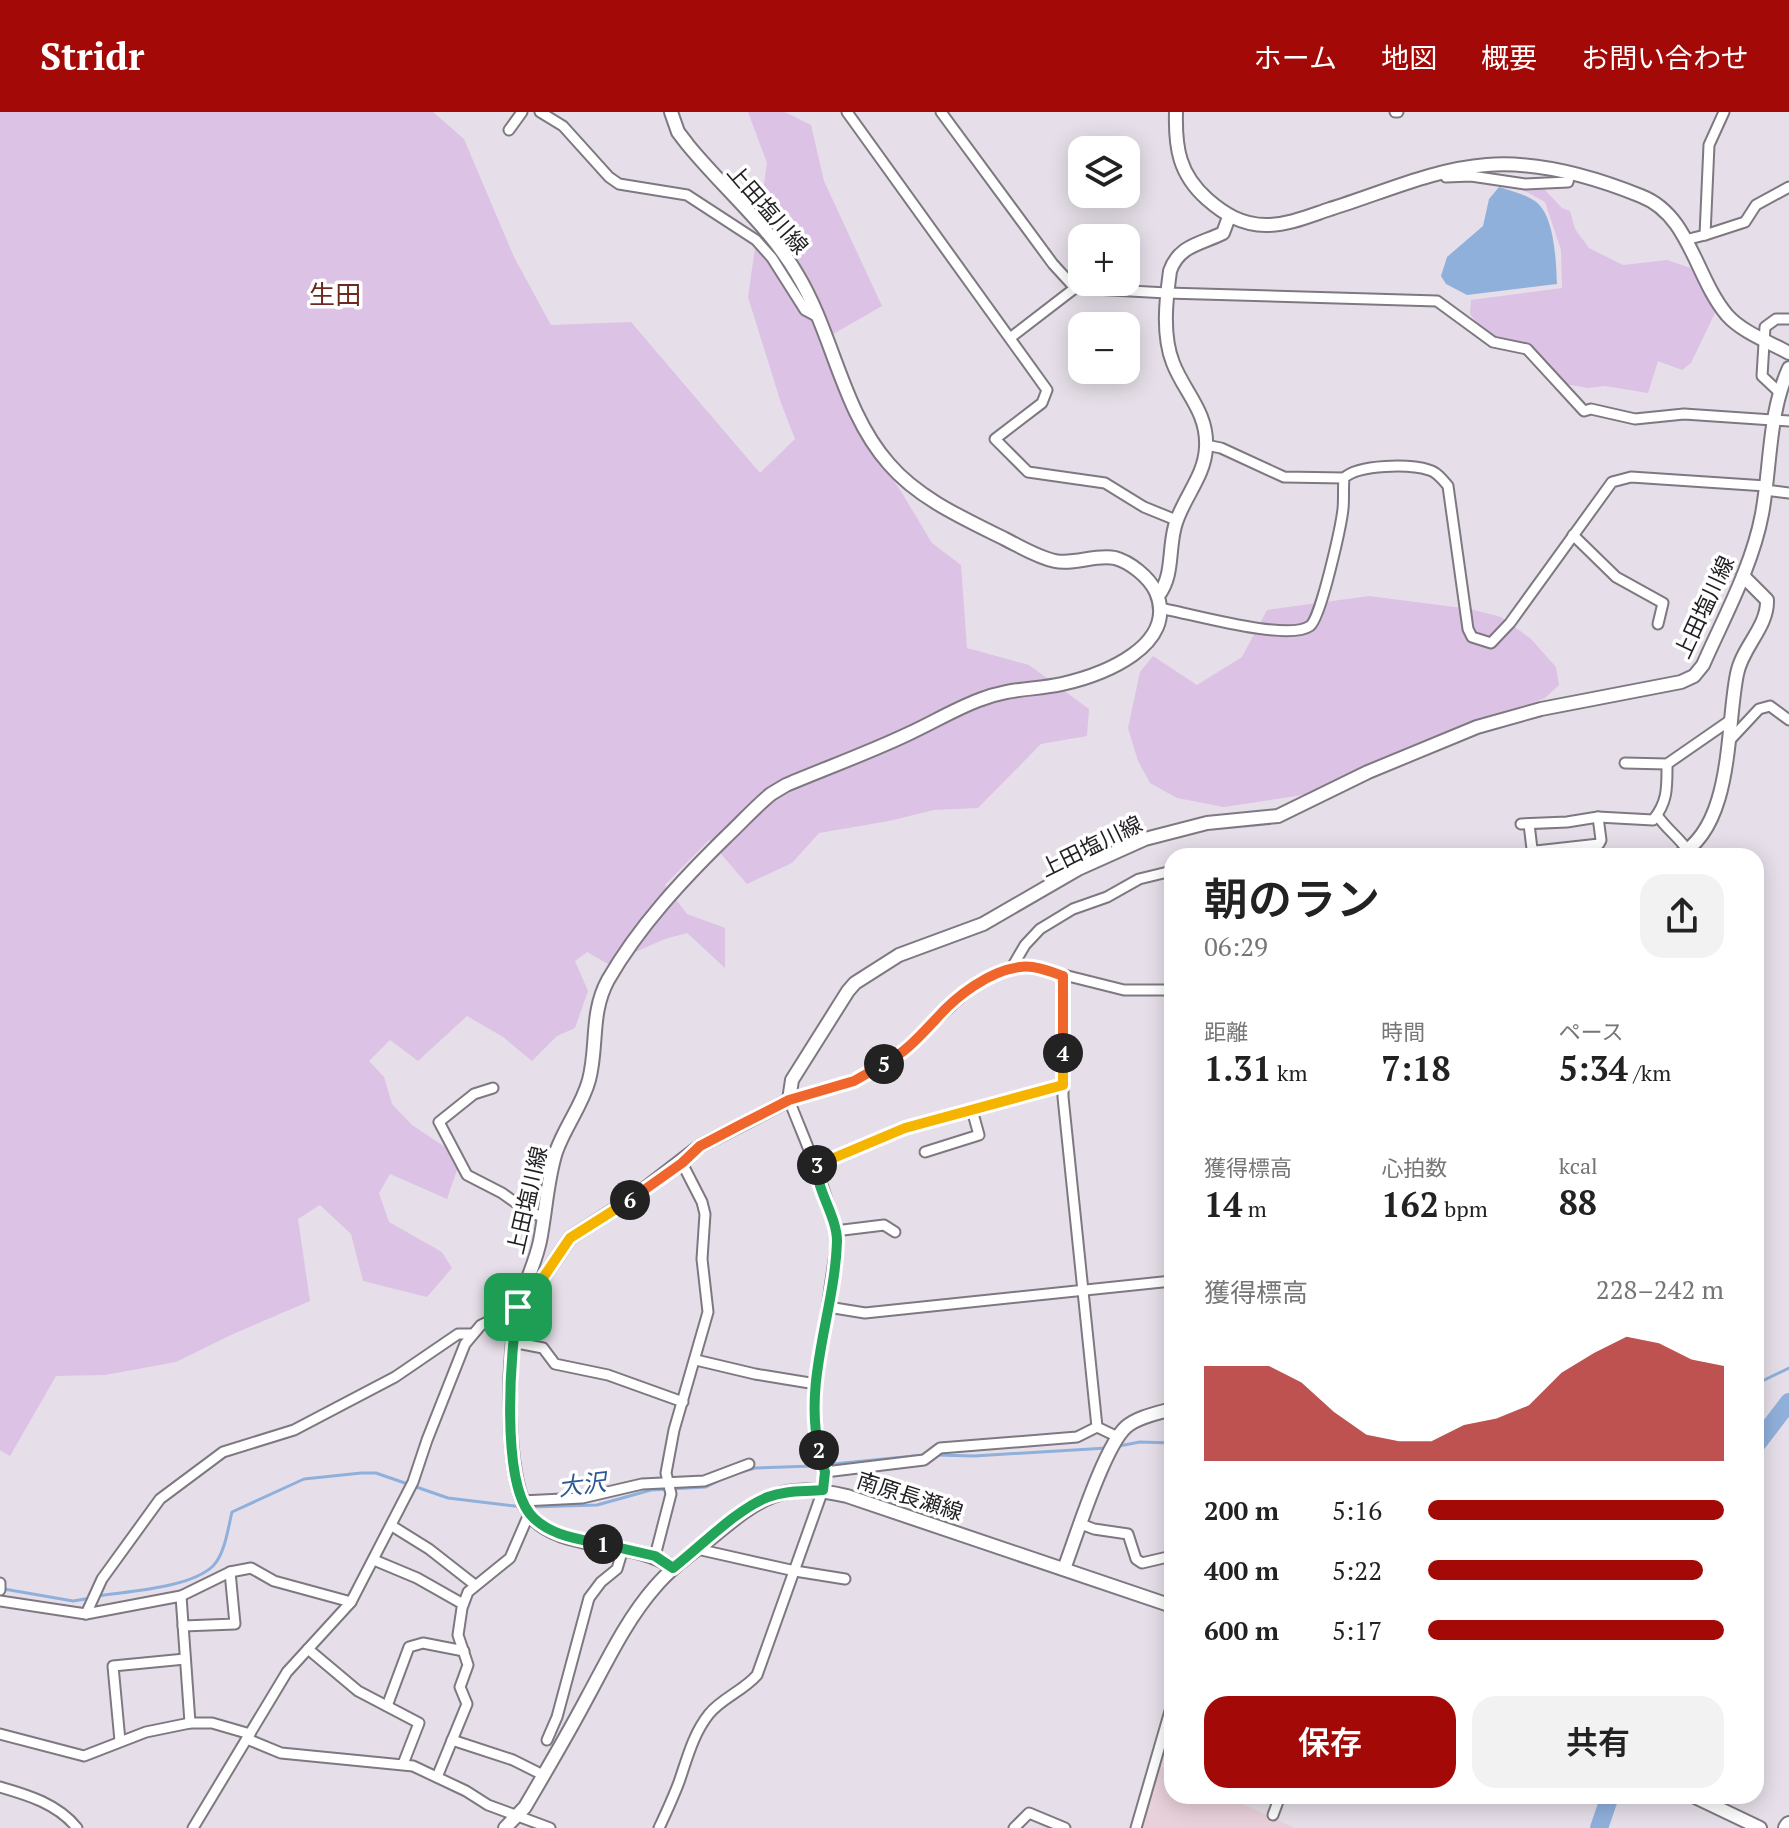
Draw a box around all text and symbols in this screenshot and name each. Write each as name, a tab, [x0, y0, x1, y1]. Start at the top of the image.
text: Stridr	[40, 31, 145, 81]
text: ホーム	[1254, 39, 1337, 76]
text: 地図	[1381, 39, 1437, 76]
text: 概要	[1481, 39, 1537, 76]
text: お問い合わせ	[1581, 39, 1749, 76]
map controls	[1068, 136, 1140, 384]
button: layers	[1068, 136, 1140, 208]
street label: 上田塩川線	[721, 158, 815, 260]
button: +	[1068, 224, 1140, 296]
district label: 生田	[309, 277, 361, 311]
button: −	[1068, 312, 1140, 384]
street label: 上田塩川線	[1667, 551, 1740, 663]
street label: 上田塩川線	[1035, 808, 1147, 883]
text: 朝のラン	[1204, 869, 1380, 928]
button: share	[1640, 874, 1724, 958]
text: 06:29	[1204, 929, 1268, 963]
text: 距離	[1204, 1017, 1248, 1046]
text: 時間	[1381, 1017, 1425, 1046]
text: ペース	[1559, 1017, 1624, 1046]
pin: 4	[1043, 1033, 1083, 1073]
text: 4	[1057, 1038, 1069, 1067]
pin: 5	[864, 1044, 904, 1084]
text: 1.31	[1204, 1046, 1272, 1091]
text: 7:18	[1381, 1046, 1451, 1091]
text: 5:34	[1559, 1046, 1628, 1091]
text: 5	[878, 1049, 890, 1078]
text: km	[1272, 1058, 1307, 1087]
text: /km	[1628, 1058, 1671, 1087]
street label: 上田塩川線	[500, 1143, 553, 1257]
pin: 3	[797, 1145, 837, 1185]
text: 3	[811, 1150, 823, 1179]
text: kcal	[1559, 1151, 1598, 1180]
text: 獲得標高	[1204, 1153, 1292, 1182]
text: 心拍数	[1381, 1153, 1447, 1182]
pin: 6	[610, 1180, 650, 1220]
text: 88	[1559, 1180, 1597, 1225]
text: 14	[1204, 1182, 1242, 1227]
text: 162	[1381, 1182, 1439, 1227]
text: 6	[624, 1185, 636, 1214]
text: m	[1242, 1194, 1267, 1223]
text: bpm	[1439, 1194, 1488, 1223]
text: 228–242 m	[1596, 1272, 1724, 1306]
pin	[484, 1273, 552, 1341]
text: 獲得標高	[1204, 1275, 1308, 1309]
icon: arrive	[496, 1285, 540, 1329]
pin: 2	[799, 1430, 839, 1470]
text: 2	[813, 1435, 825, 1464]
water label: 大沢	[556, 1465, 611, 1503]
street label: 南原長瀬線	[853, 1465, 967, 1526]
text: 200 m	[1204, 1493, 1279, 1527]
text: 5:16	[1332, 1493, 1382, 1527]
pin: 1	[583, 1524, 623, 1564]
text: 1	[597, 1529, 609, 1558]
text: 400 m	[1204, 1553, 1279, 1587]
text: 5:22	[1332, 1553, 1382, 1587]
text: 600 m	[1204, 1613, 1279, 1647]
text: 5:17	[1332, 1613, 1382, 1647]
button: 保存	[1204, 1696, 1456, 1788]
button: 共有	[1472, 1696, 1724, 1788]

